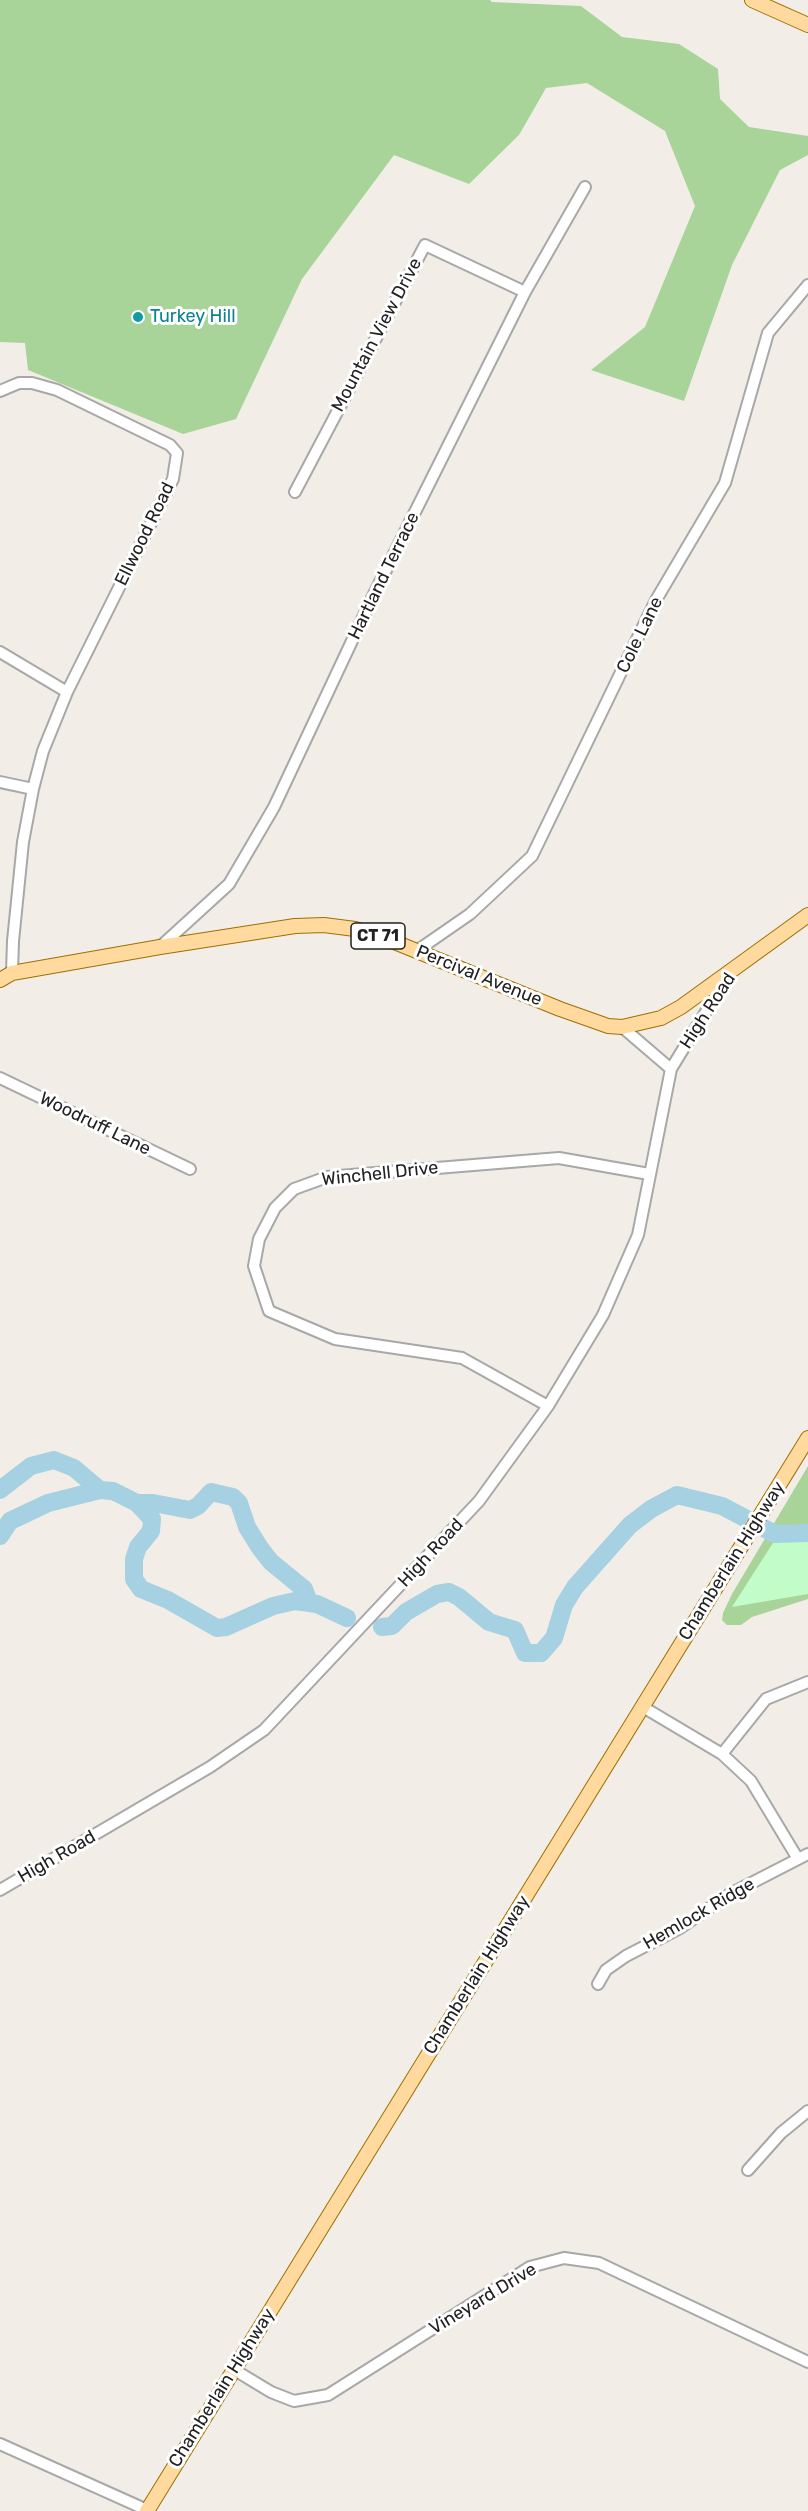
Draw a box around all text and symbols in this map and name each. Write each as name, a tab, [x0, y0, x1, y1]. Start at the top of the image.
street label: Mountain View Drive	[327, 254, 427, 416]
place label: Turkey Hill	[150, 306, 236, 328]
marker: Turkey Hill	[131, 310, 145, 324]
street label: Ellwood Road	[111, 479, 179, 589]
street label: Hartland Terrace	[344, 509, 424, 643]
street label: Cole Lane	[612, 593, 668, 677]
road number: CT 71	[351, 923, 405, 949]
street label: Percival Avenue	[413, 941, 545, 1011]
street label: High Road	[676, 969, 740, 1053]
street label: Woodruff Lane	[36, 1088, 154, 1160]
street label: Winchell Drive	[321, 1157, 439, 1191]
street label: Chamberlain Highway	[674, 1478, 790, 1644]
street label: High Road	[394, 1514, 468, 1592]
street label: High Road	[14, 1826, 100, 1888]
street label: Hemlock Ridge	[639, 1873, 759, 1955]
street label: Chamberlain Highway	[419, 1892, 535, 2058]
street label: Vineyard Drive	[425, 2258, 541, 2340]
street label: Chamberlain Highway	[164, 2305, 280, 2471]

